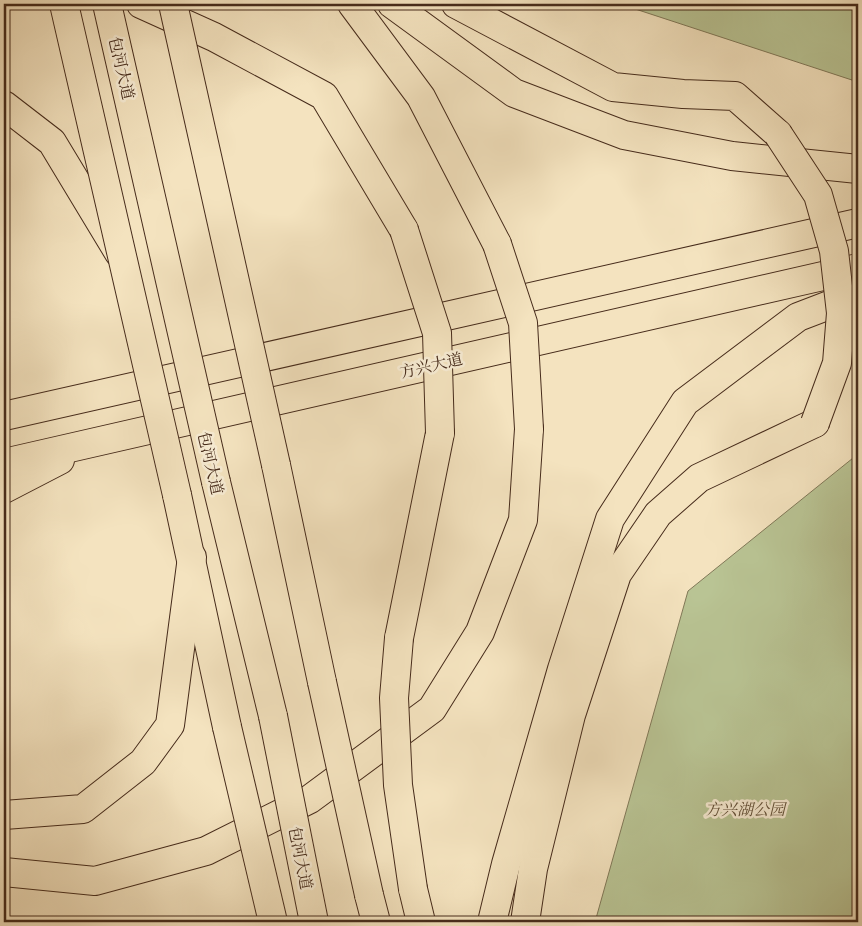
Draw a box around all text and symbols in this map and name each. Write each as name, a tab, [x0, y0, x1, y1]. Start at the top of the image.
street label: 包河大道	[103, 34, 141, 102]
street label: 方兴大道	[397, 346, 465, 384]
street label: 包河大道	[192, 429, 230, 497]
park label: 方兴湖公园	[705, 797, 788, 821]
street label: 包河大道	[283, 824, 319, 892]

